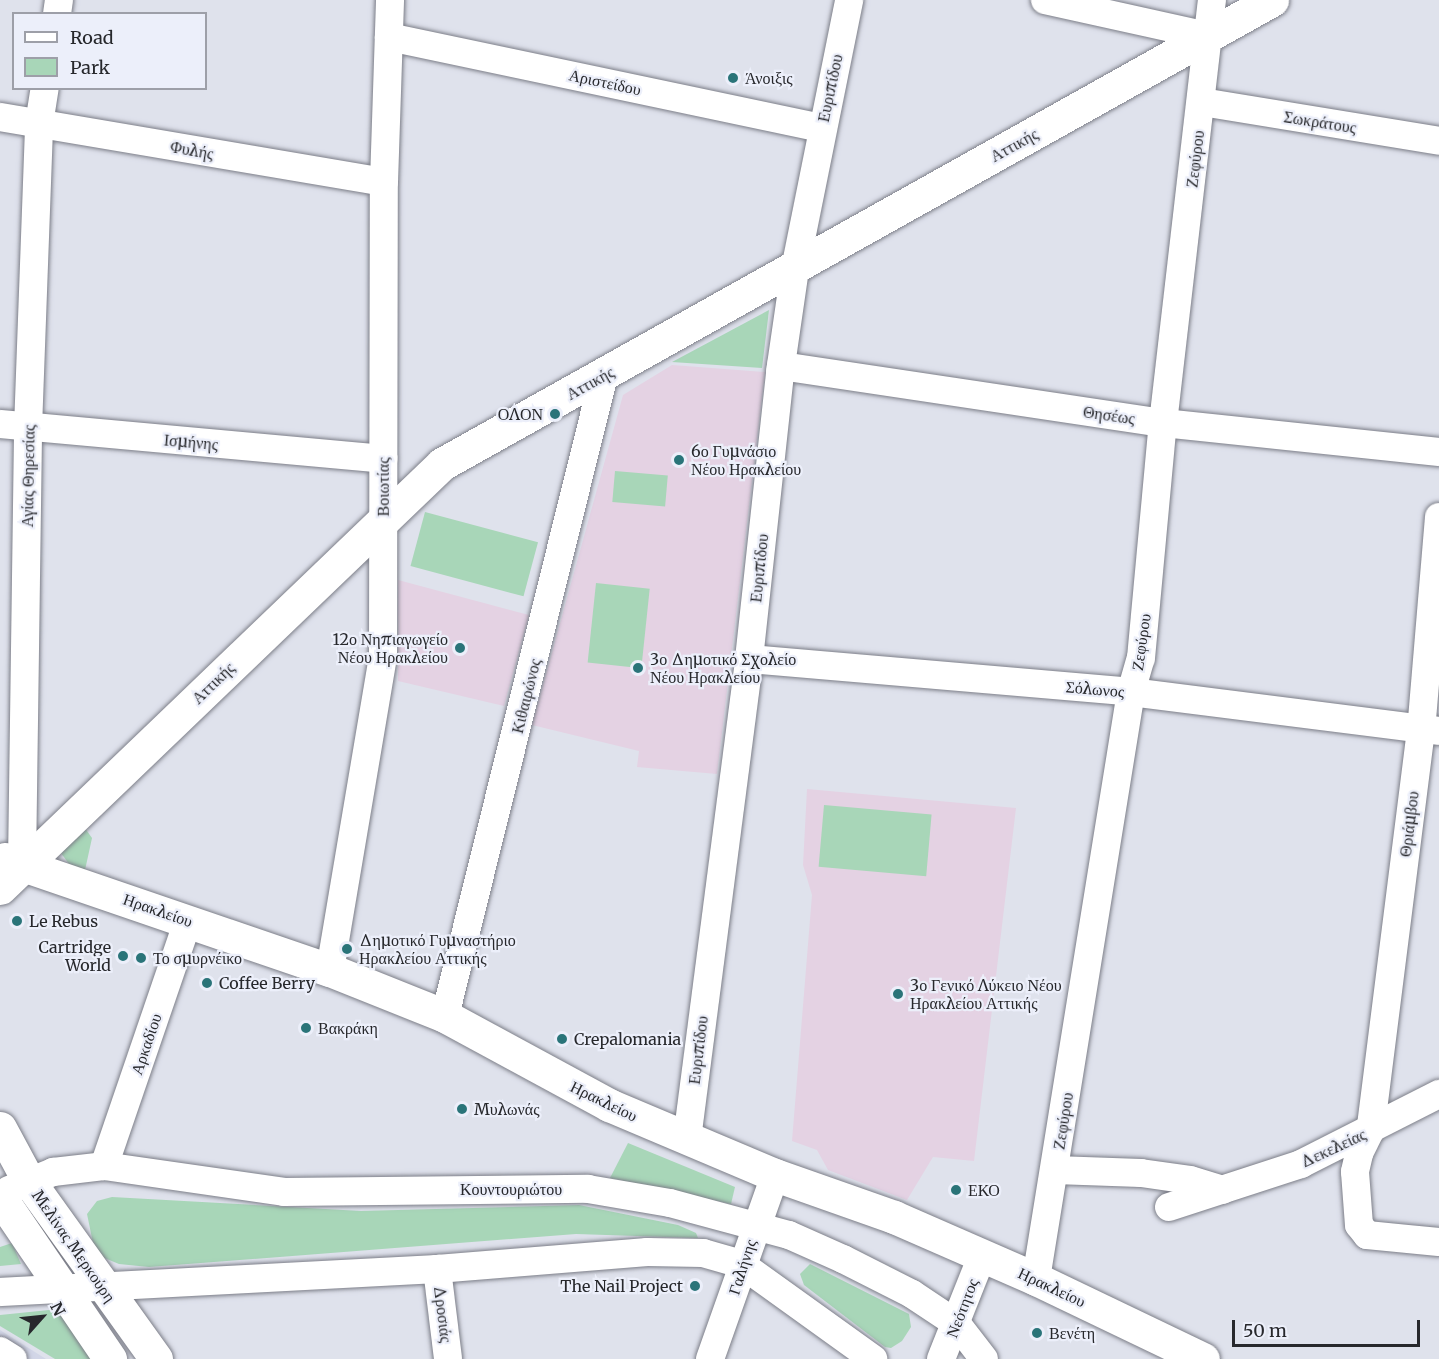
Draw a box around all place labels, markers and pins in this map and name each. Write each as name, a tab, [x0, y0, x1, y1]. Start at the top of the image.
place label: Άνοιξις	[745, 68, 793, 88]
marker: Άνοιξις	[726, 71, 740, 85]
place label: ΟΛΟΝ	[498, 404, 543, 424]
marker: ΟΛΟΝ	[548, 407, 562, 421]
place label: 6ο Γυμνάσιο Νέου Ηρακλείου	[691, 441, 801, 479]
marker: 6ο Γυμνάσιο Νέου Ηρακλείου	[672, 453, 686, 467]
place label: 12ο Νηπιαγωγείο Νέου Ηρακλείου	[332, 629, 448, 667]
marker: 12ο Νηπιαγωγείο Νέου Ηρακλείου	[453, 641, 467, 655]
place label: 3ο Δημοτικό Σχολείο Νέου Ηρακλείου	[650, 649, 796, 687]
marker: 3ο Δημοτικό Σχολείο Νέου Ηρακλείου	[631, 661, 645, 675]
place label: Le Rebus	[29, 911, 98, 931]
marker: Le Rebus	[10, 914, 24, 928]
place label: Δημοτικό Γυμναστήριο Ηρακλείου Αττικής	[359, 930, 516, 968]
place label: Cartridge World	[38, 937, 111, 975]
marker: Δημοτικό Γυμναστήριο Ηρακλείου Αττικής	[340, 942, 354, 956]
place label: Το σμυρνέικο	[153, 948, 242, 968]
marker: Cartridge World	[116, 949, 130, 963]
marker: Το σμυρνέικο	[134, 951, 148, 965]
place label: Coffee Berry	[219, 973, 315, 993]
place label: 3ο Γενικό Λύκειο Νέου Ηρακλείου Αττικής	[910, 975, 1062, 1013]
marker: Coffee Berry	[200, 976, 214, 990]
marker: 3ο Γενικό Λύκειο Νέου Ηρακλείου Αττικής	[891, 987, 905, 1001]
place label: Βακράκη	[318, 1018, 378, 1038]
marker: Βακράκη	[299, 1021, 313, 1035]
place label: Crepalomania	[574, 1029, 681, 1049]
marker: Crepalomania	[555, 1032, 569, 1046]
place label: Μυλωνάς	[474, 1099, 540, 1119]
marker: Μυλωνάς	[455, 1102, 469, 1116]
place label: ΕΚΟ	[968, 1180, 1000, 1200]
marker: ΕΚΟ	[949, 1183, 963, 1197]
place label: The Nail Project	[560, 1276, 683, 1296]
marker: The Nail Project	[688, 1279, 702, 1293]
place label: Βενέτη	[1049, 1323, 1095, 1343]
marker: Βενέτη	[1030, 1326, 1044, 1340]

